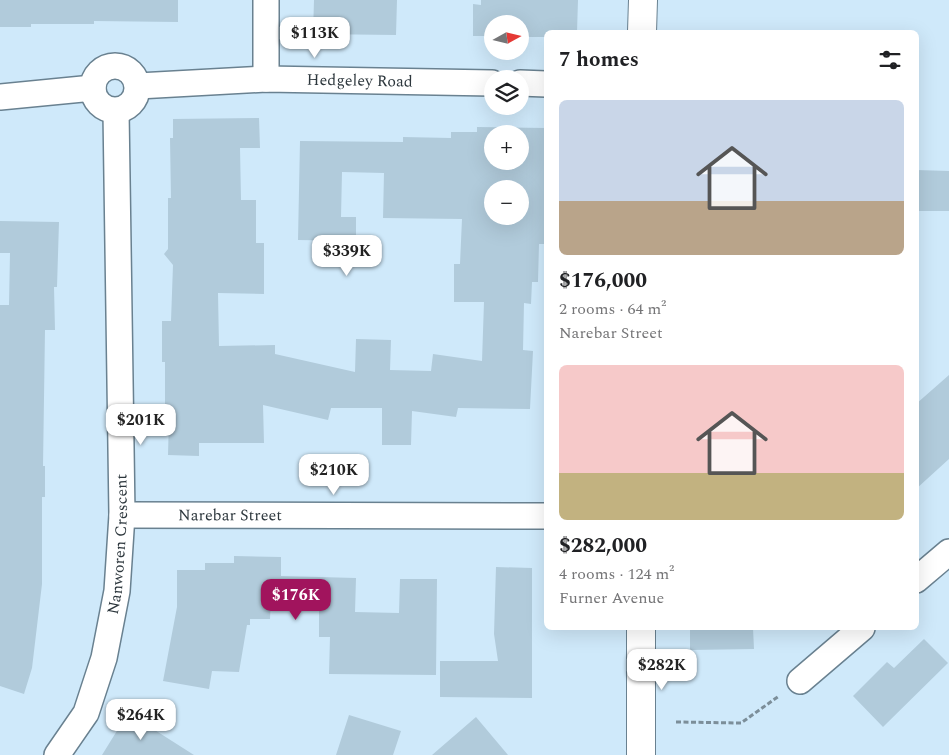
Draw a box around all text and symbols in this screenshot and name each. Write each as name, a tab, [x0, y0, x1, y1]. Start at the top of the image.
north arrow	[484, 15, 529, 60]
map controls	[484, 15, 529, 225]
pin: $113K	[280, 17, 350, 59]
text: $113K	[291, 21, 339, 45]
text: 7 homes	[559, 44, 639, 76]
icon: filters	[876, 46, 904, 74]
street label: Hedgeley Road	[306, 68, 413, 94]
button: layers	[484, 70, 529, 115]
button: +	[484, 125, 529, 170]
icon: home	[687, 133, 777, 223]
button: −	[484, 180, 529, 225]
pin: $339K	[312, 234, 382, 277]
text: $339K	[323, 239, 371, 263]
text: $176,000	[559, 265, 647, 297]
text: 2 rooms · 64 m²	[559, 297, 666, 321]
text: Narebar Street	[559, 321, 663, 345]
icon: home	[687, 398, 777, 488]
pin: $201K	[106, 404, 176, 446]
text: $201K	[117, 408, 165, 432]
pin: $210K	[299, 454, 369, 496]
text: $210K	[310, 458, 358, 482]
street label: Nanworen Crescent	[101, 473, 134, 616]
street label: Narebar Street	[178, 503, 282, 527]
text: $282,000	[559, 530, 647, 562]
text: 4 rooms · 124 m²	[559, 562, 674, 586]
pin: $176K	[261, 578, 331, 621]
text: $176K	[272, 583, 320, 607]
text: Furner Avenue	[559, 586, 664, 610]
pin: $282K	[627, 648, 697, 691]
text: $282K	[638, 653, 686, 677]
pin: $264K	[106, 698, 176, 741]
text: $264K	[117, 703, 165, 727]

